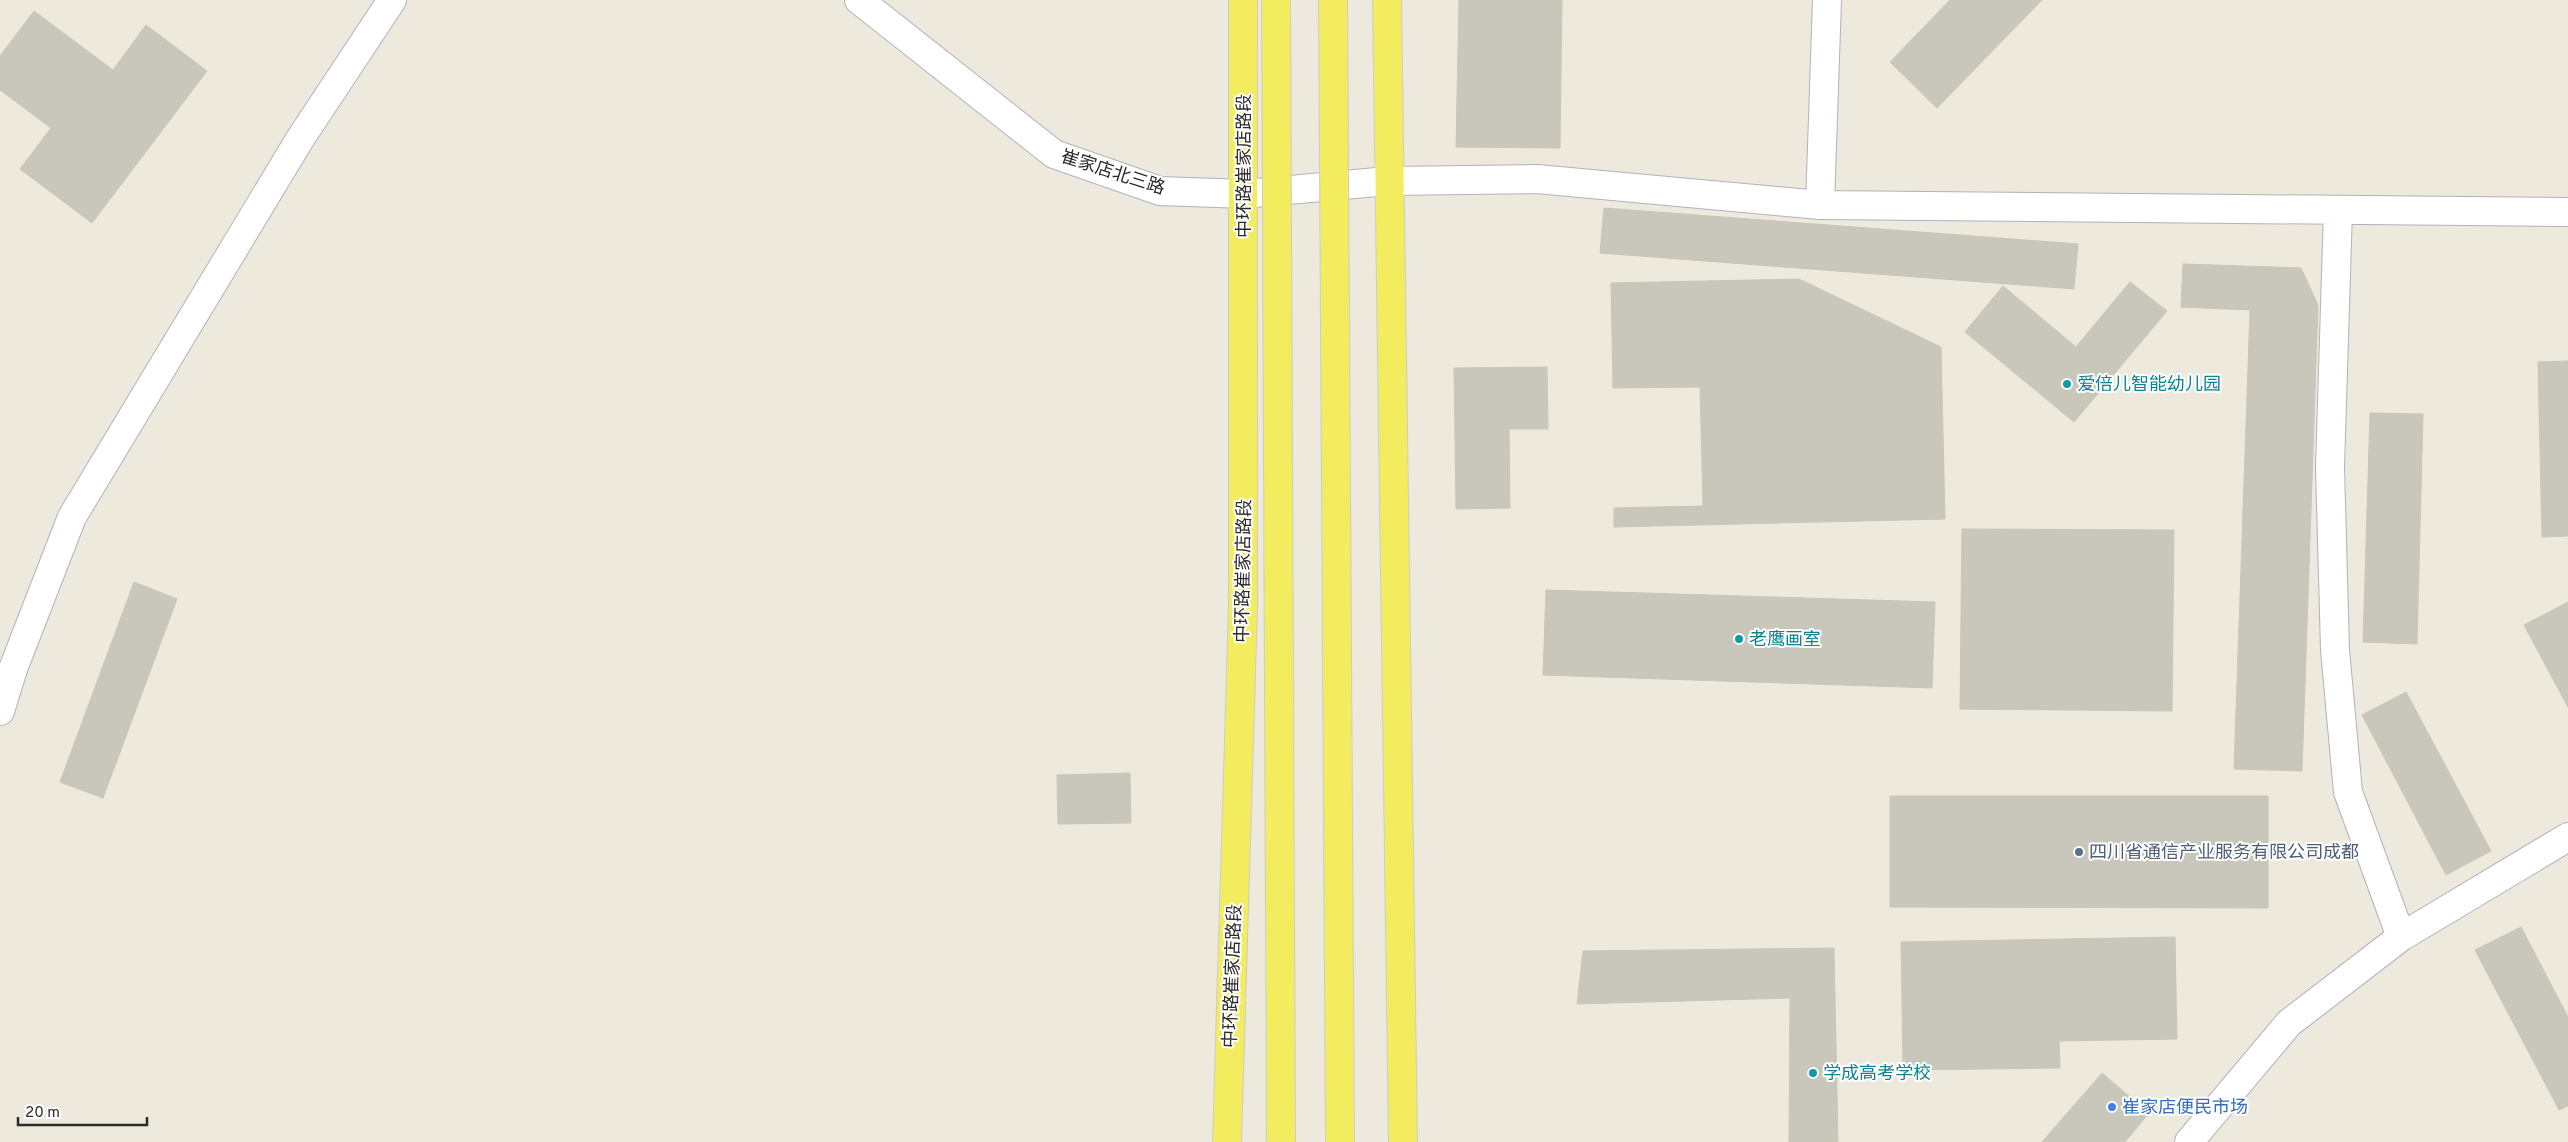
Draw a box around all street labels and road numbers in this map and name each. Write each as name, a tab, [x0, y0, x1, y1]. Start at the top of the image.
street label: 中环路崔家店路段	[1234, 94, 1257, 238]
street label: 崔家店北三路	[1058, 146, 1167, 201]
street label: 中环路崔家店路段	[1232, 499, 1257, 643]
street label: 中环路崔家店路段	[1219, 904, 1248, 1048]

